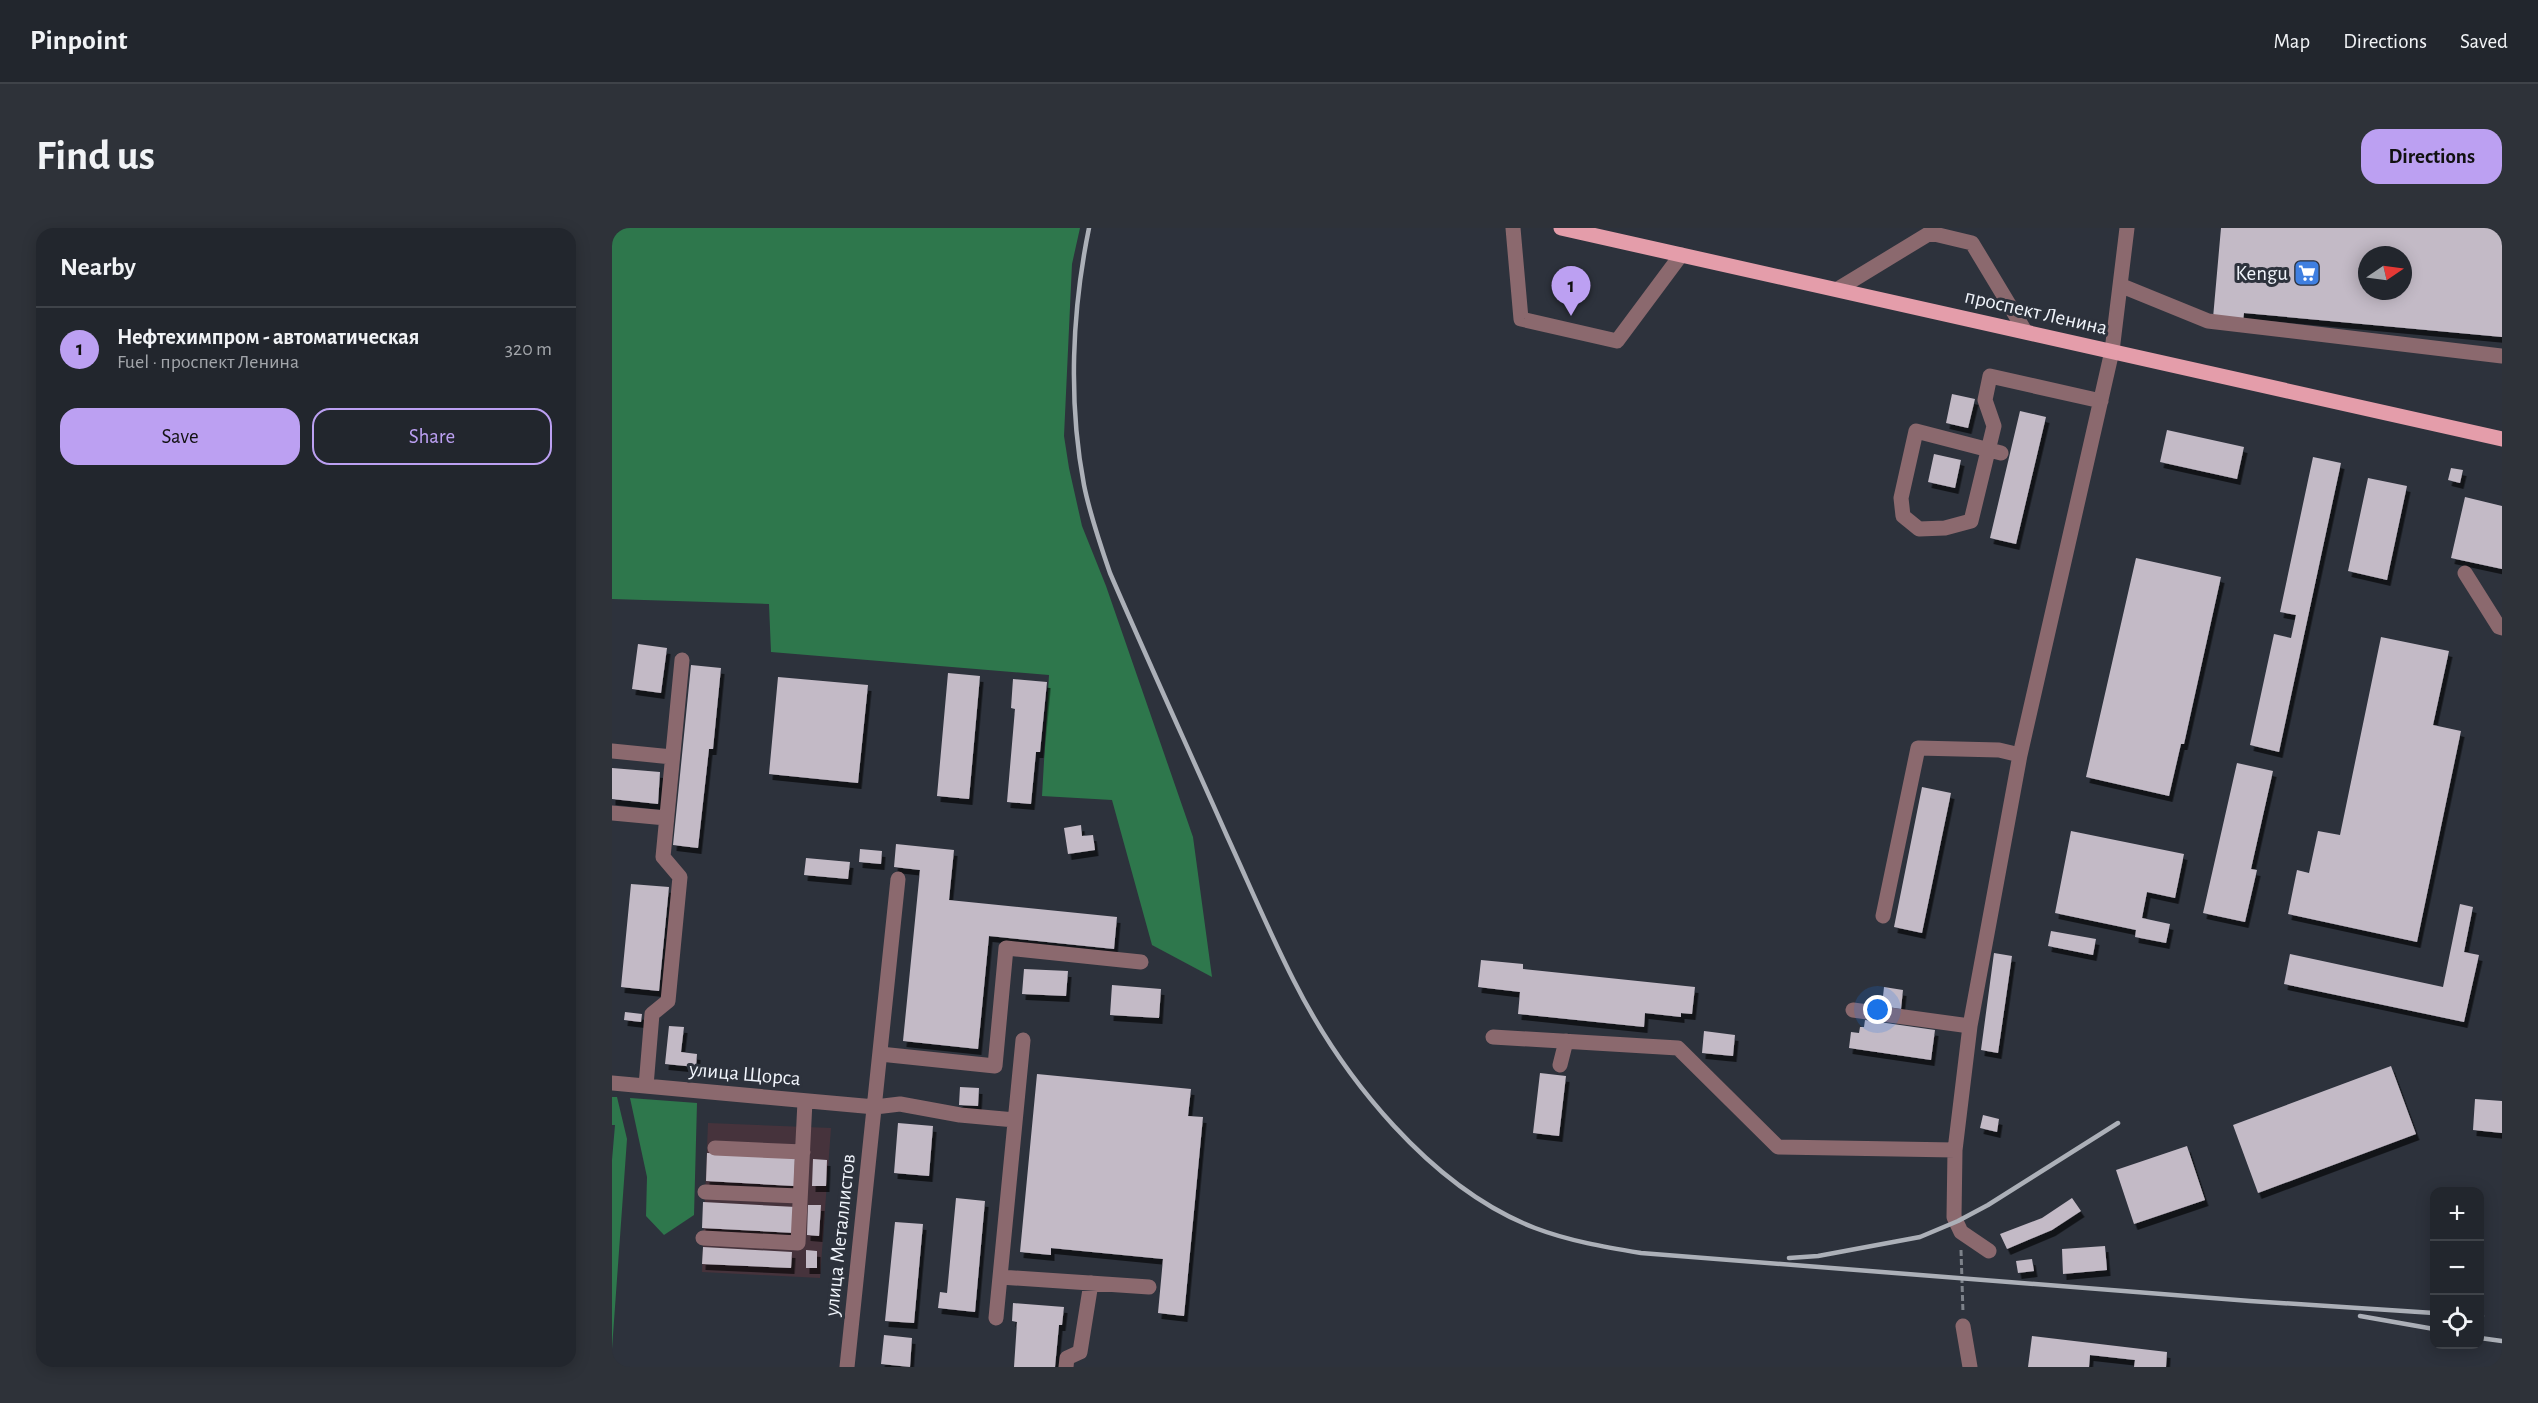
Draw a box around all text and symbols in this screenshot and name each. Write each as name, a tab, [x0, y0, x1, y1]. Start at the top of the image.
text: Pinpoint	[30, 27, 128, 55]
text: Map	[2274, 31, 2310, 52]
text: Directions	[2343, 31, 2427, 52]
text: Saved	[2460, 31, 2508, 52]
button: Directions	[2361, 129, 2502, 184]
text: Find us	[36, 135, 155, 177]
north arrow	[2358, 246, 2412, 300]
text: Nearby	[60, 254, 136, 280]
supermarket icon: Kengu	[2292, 258, 2322, 288]
place label: Kengu	[2236, 263, 2288, 284]
pin: 1	[1552, 266, 1590, 316]
street label: проспект Ленина	[1963, 285, 2110, 339]
text: Нефтехимпром - автоматическая	[117, 326, 419, 348]
text: 1	[76, 339, 83, 359]
text: 320 m	[505, 339, 552, 359]
text: Fuel · проспект Ленина	[117, 352, 299, 372]
button: Save	[60, 408, 300, 465]
button: Share	[312, 408, 552, 465]
your location	[1863, 995, 1892, 1024]
street label: улица Щорса	[687, 1059, 802, 1089]
street label: улица Металлистов	[821, 1153, 859, 1318]
map controls	[2430, 1187, 2484, 1349]
button: +	[2430, 1187, 2484, 1241]
button: −	[2430, 1241, 2484, 1295]
button: locate	[2430, 1295, 2484, 1349]

